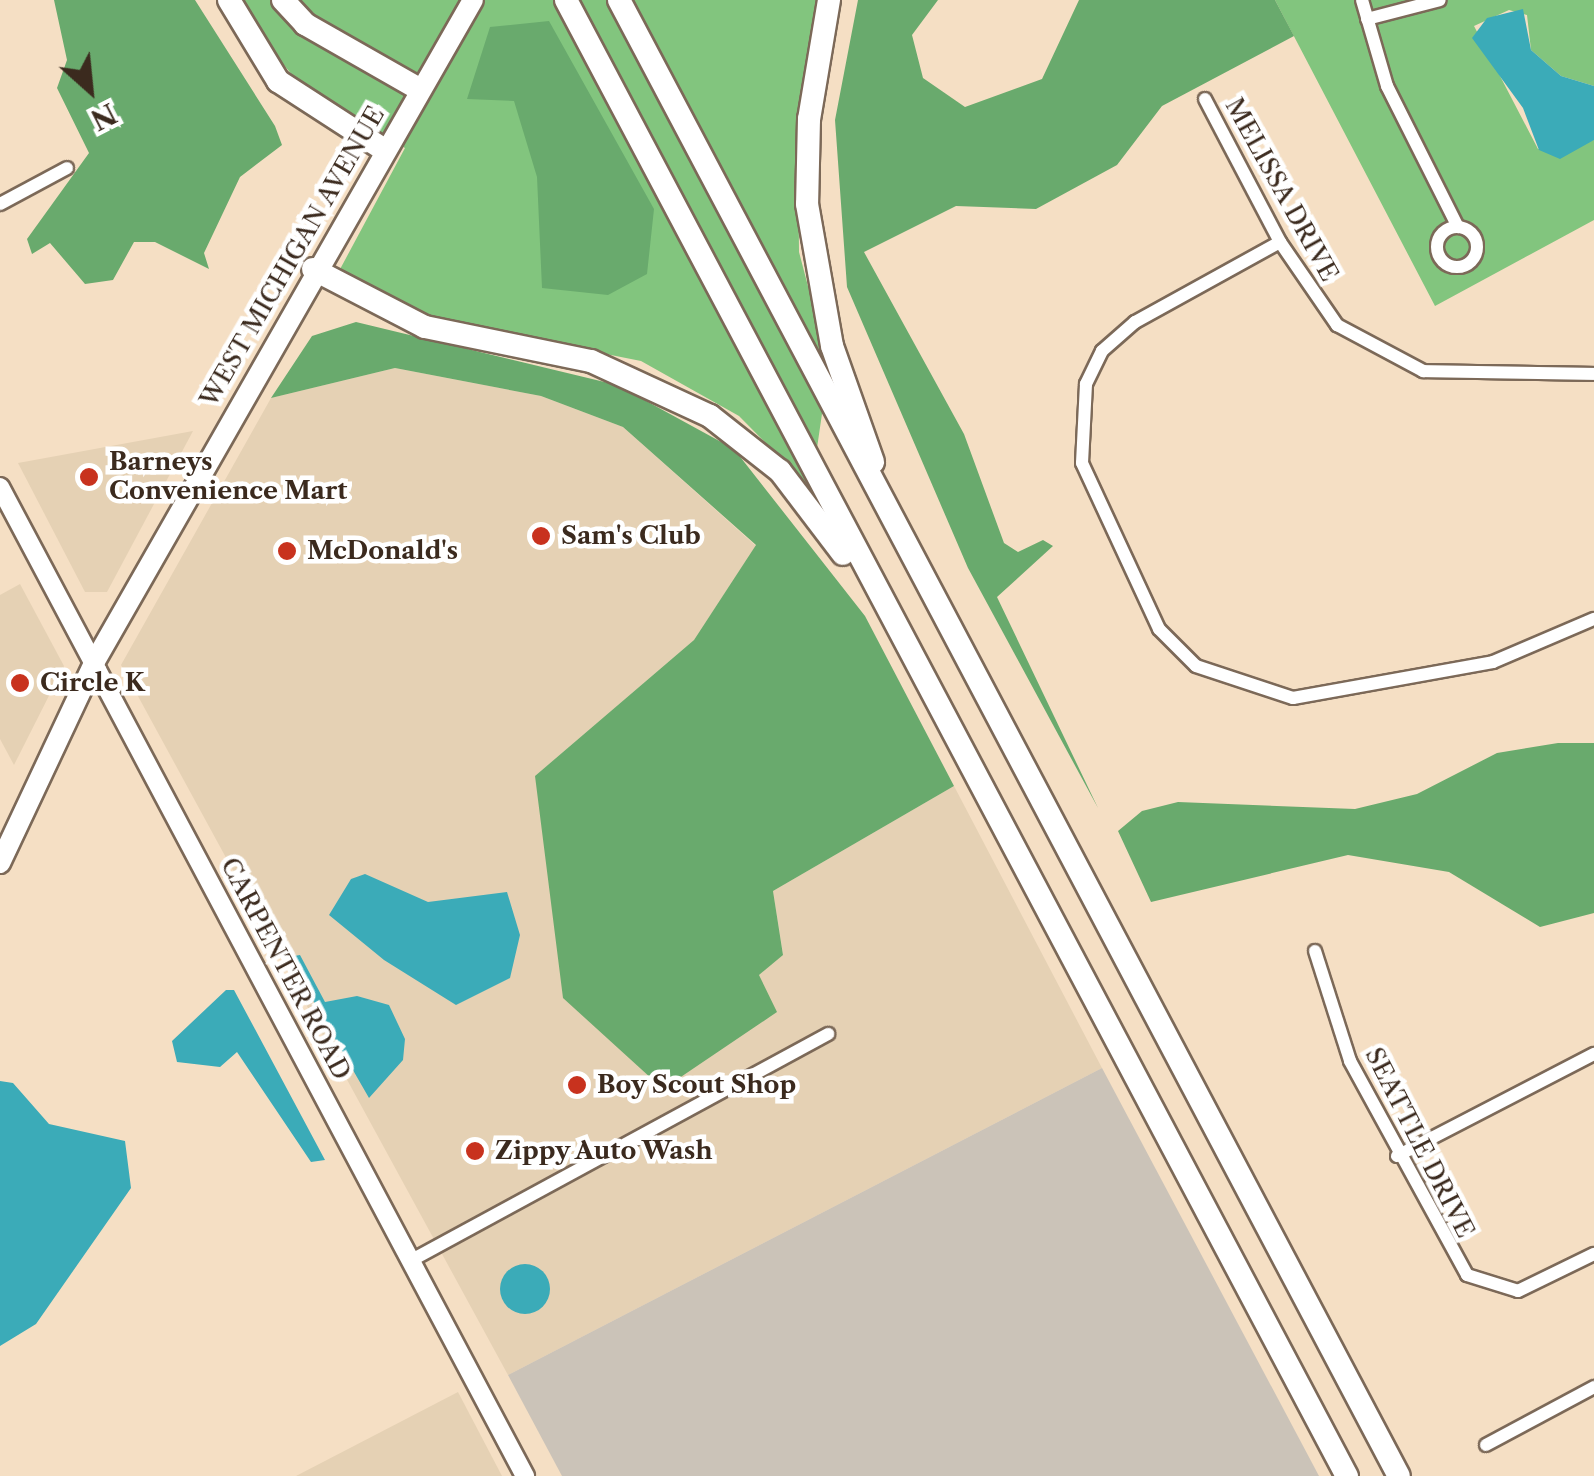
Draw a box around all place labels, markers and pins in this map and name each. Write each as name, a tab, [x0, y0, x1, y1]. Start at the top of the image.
place label: Barneys Convenience Mart	[109, 448, 347, 507]
marker: Barneys Convenience Mart	[78, 466, 100, 488]
place label: Sam's Club	[561, 521, 701, 551]
marker: Sam's Club	[530, 525, 552, 547]
place label: McDonald's	[307, 536, 458, 566]
marker: McDonald's	[276, 540, 298, 562]
place label: Circle K	[40, 668, 145, 698]
marker: Circle K	[9, 672, 31, 694]
place label: Boy Scout Shop	[597, 1070, 797, 1100]
marker: Boy Scout Shop	[566, 1074, 588, 1096]
place label: Zippy Auto Wash	[495, 1136, 715, 1166]
marker: Zippy Auto Wash	[464, 1140, 486, 1162]

